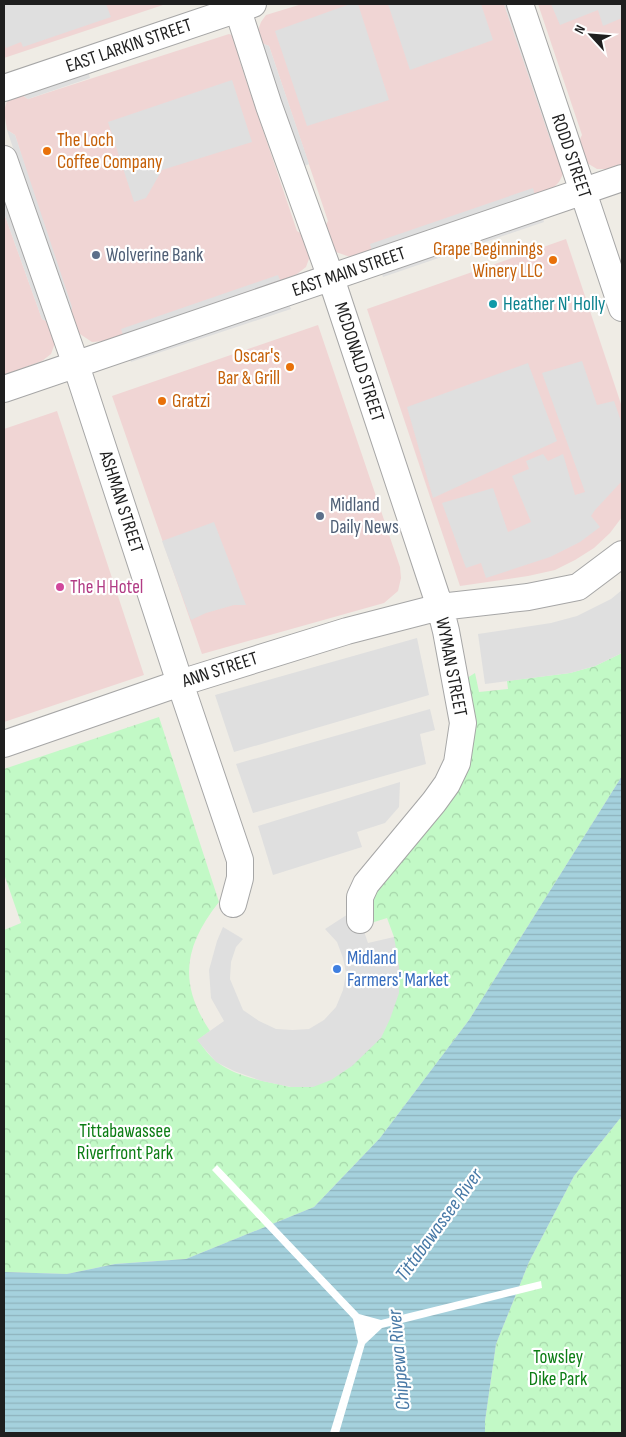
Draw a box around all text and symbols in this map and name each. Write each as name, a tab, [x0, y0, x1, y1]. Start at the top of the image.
north arrow	[566, 10, 616, 60]
street label: EAST LARKIN STREET	[63, 14, 195, 78]
text: N	[570, 22, 589, 37]
street label: RODD STREET	[546, 111, 596, 201]
place label: The Loch Coffee Company	[57, 129, 163, 174]
marker: The Loch Coffee Company	[41, 145, 53, 157]
place label: Grape Beginnings Winery LLC	[433, 238, 543, 283]
street label: EAST MAIN STREET	[289, 242, 409, 302]
place label: Wolverine Bank	[106, 244, 204, 267]
marker: Wolverine Bank	[90, 249, 102, 261]
marker: Grape Beginnings Winery LLC	[547, 254, 559, 266]
place label: Heather N' Holly	[503, 293, 606, 316]
marker: Heather N' Holly	[487, 298, 499, 310]
street label: MCDONALD STREET	[329, 299, 389, 425]
place label: Oscar's Bar & Grill	[218, 345, 280, 390]
marker: Oscar's Bar & Grill	[284, 361, 296, 373]
place label: Gratzi	[172, 390, 210, 413]
marker: Gratzi	[156, 395, 168, 407]
street label: ASHMAN STREET	[93, 447, 148, 556]
place label: Midland Daily News	[330, 494, 399, 539]
marker: Midland Daily News	[314, 510, 326, 522]
place label: The H Hotel	[70, 576, 143, 599]
marker: The H Hotel	[54, 581, 66, 593]
street label: WYMAN STREET	[430, 616, 472, 719]
street label: ANN STREET	[178, 647, 261, 693]
place label: Midland Farmers' Market	[347, 947, 449, 992]
marker: Midland Farmers' Market	[331, 963, 343, 975]
park label: Tittabawassee Riverfront Park	[77, 1120, 174, 1165]
water label: Tittabawassee River	[390, 1163, 489, 1286]
water label: Chippewa River	[383, 1307, 415, 1411]
park label: Towsley Dike Park	[529, 1346, 588, 1391]

